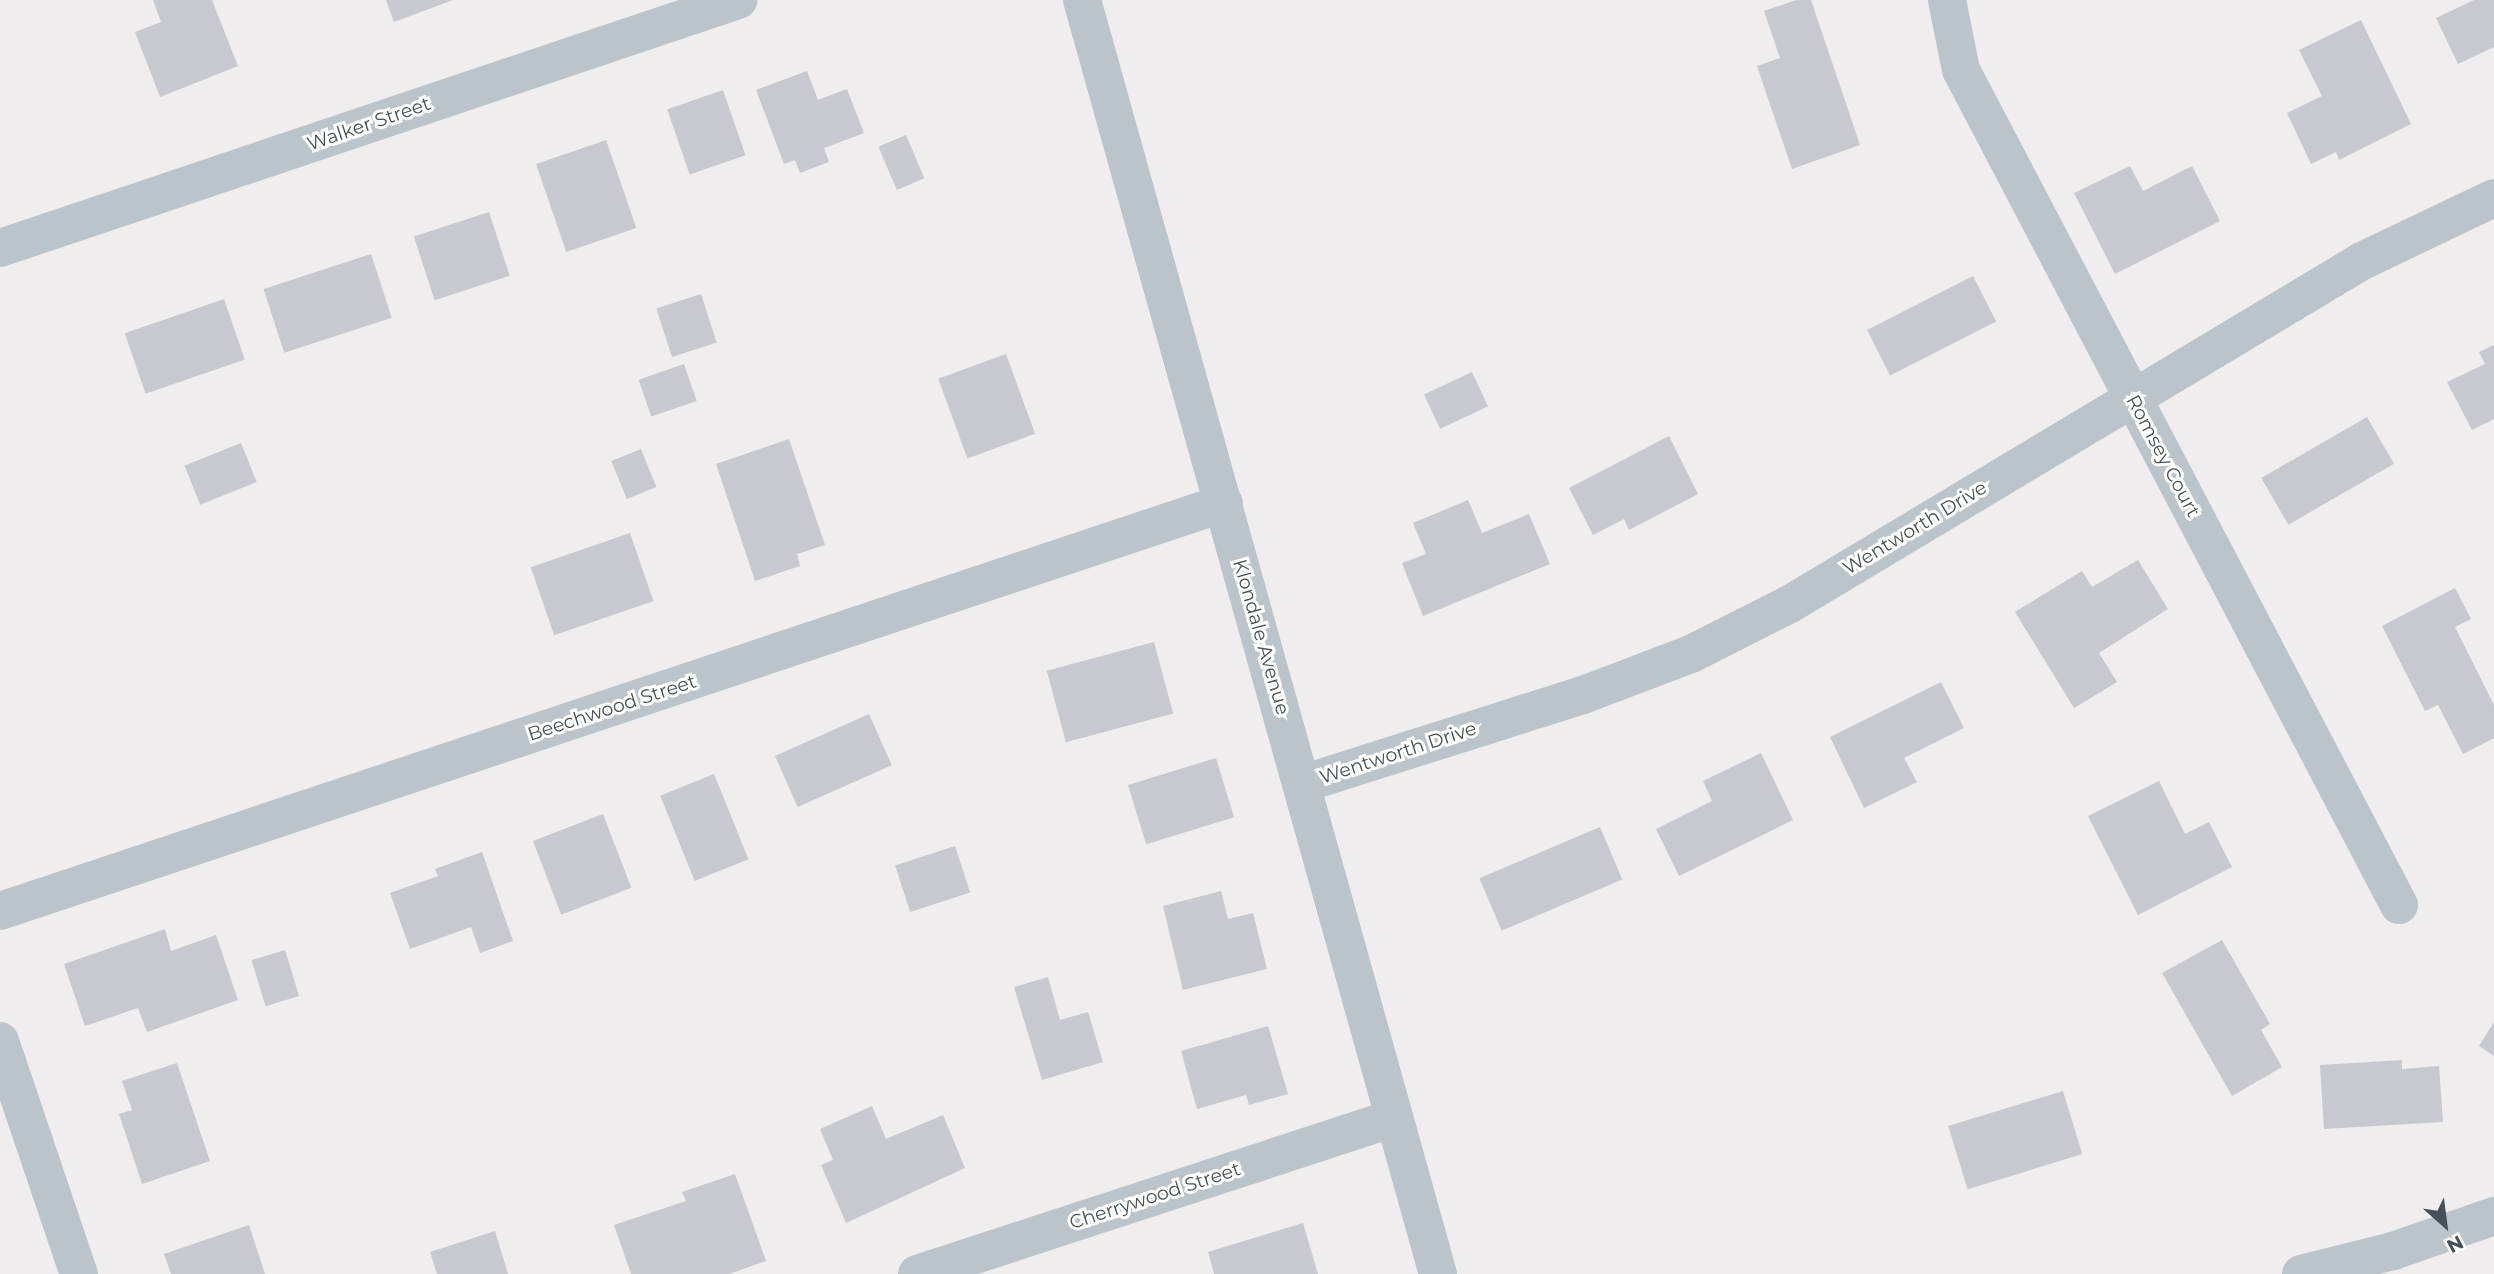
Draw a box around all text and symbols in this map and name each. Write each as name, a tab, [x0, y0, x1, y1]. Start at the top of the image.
street label: Walker Street	[304, 92, 434, 156]
street label: Romsey Court	[2121, 391, 2205, 521]
street label: Wentworth Drive	[1839, 476, 1991, 580]
street label: Klondale Avenue	[1228, 557, 1294, 717]
street label: Beechwood Street	[525, 670, 699, 746]
street label: Wentworth Drive	[1317, 717, 1479, 789]
street label: Cherrywood Street	[1067, 1158, 1243, 1234]
north arrow	[2410, 1190, 2480, 1260]
text: N	[2443, 1230, 2467, 1258]

